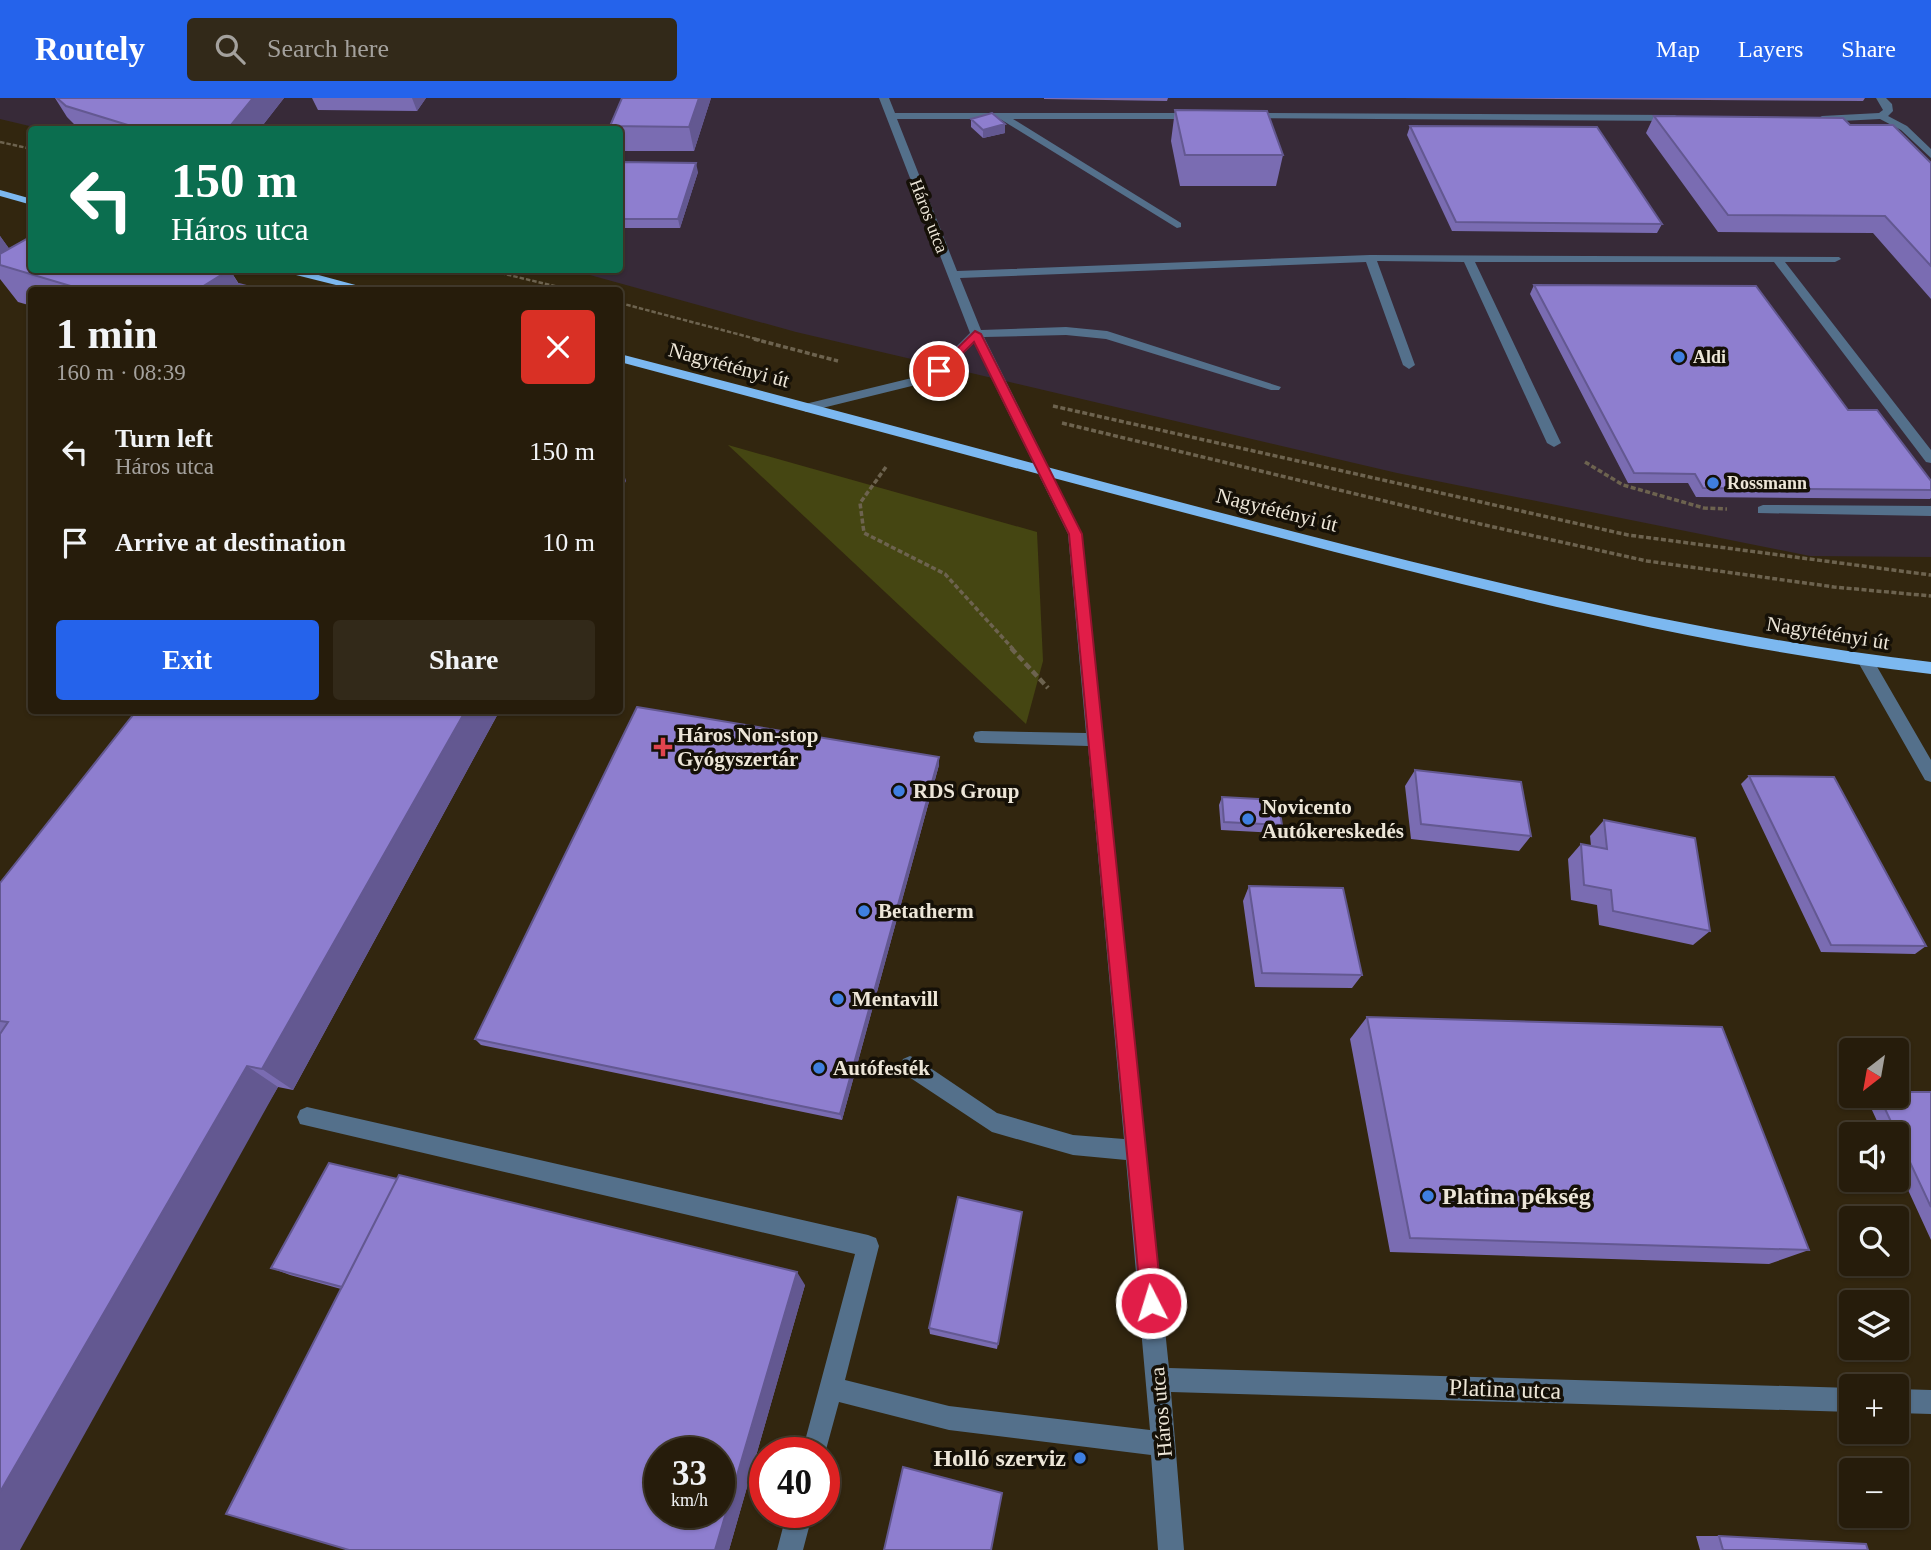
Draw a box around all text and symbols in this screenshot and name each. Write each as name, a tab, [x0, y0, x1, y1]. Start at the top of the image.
search box	[187, 18, 677, 81]
icon: search	[211, 30, 249, 68]
text: Routely	[35, 31, 145, 67]
text: Search here	[267, 34, 389, 63]
text: Map	[1656, 36, 1700, 62]
text: Layers	[1738, 36, 1803, 62]
text: Share	[1841, 36, 1896, 62]
text: 150 m	[171, 153, 298, 208]
icon: left	[56, 154, 147, 245]
street label: Háros utca	[906, 176, 952, 256]
text: Háros utca	[171, 211, 309, 247]
button: close	[521, 310, 595, 384]
text: 1 min	[56, 311, 158, 357]
street label: Nagytétényi út	[666, 337, 792, 393]
pin	[909, 341, 969, 401]
place label: Aldi	[1693, 347, 1726, 367]
marker: Aldi	[1671, 349, 1687, 365]
icon: arrive	[920, 352, 958, 390]
text: 160 m · 08:39	[56, 360, 186, 385]
text: Turn left	[115, 424, 213, 453]
icon: left	[56, 433, 94, 471]
text: 150 m	[529, 437, 595, 466]
text: Háros utca	[115, 454, 214, 479]
place label: Rossmann	[1727, 473, 1807, 493]
marker: Rossmann	[1705, 475, 1721, 491]
street label: Nagytétényi út	[1214, 483, 1340, 537]
icon: arrive	[56, 524, 94, 562]
text: Arrive at destination	[115, 528, 346, 557]
text: 10 m	[542, 528, 595, 557]
street label: Nagytétényi út	[1765, 611, 1891, 655]
button: Exit	[56, 620, 319, 700]
button: Share	[333, 620, 595, 700]
place label: Háros Non-stop Gyógyszertár	[677, 723, 818, 771]
marker: Háros Non-stop Gyógyszertár	[655, 739, 671, 755]
place label: RDS Group	[913, 779, 1019, 803]
marker: RDS Group	[891, 783, 907, 799]
place label: Novicento Autókereskedés	[1262, 795, 1404, 843]
marker: Novicento Autókereskedés	[1240, 811, 1256, 827]
place label: Betatherm	[878, 899, 974, 923]
marker: Betatherm	[856, 903, 872, 919]
place label: Mentavill	[852, 987, 938, 1011]
marker: Mentavill	[830, 991, 846, 1007]
north arrow	[1839, 1038, 1909, 1108]
map controls	[1839, 1038, 1909, 1528]
place label: Autófesték	[833, 1056, 930, 1080]
marker: Autófesték	[811, 1060, 827, 1076]
button: sound	[1839, 1122, 1909, 1192]
place label: Platina pékség	[1442, 1183, 1591, 1209]
marker: Platina pékség	[1420, 1188, 1436, 1204]
button: search	[1839, 1206, 1909, 1276]
position arrow	[1114, 1266, 1188, 1340]
button: layers	[1839, 1290, 1909, 1360]
street label: Háros utca	[1145, 1365, 1177, 1458]
street label: Platina utca	[1448, 1374, 1562, 1404]
button: +	[1839, 1374, 1909, 1444]
speed limit sign: 40	[749, 1437, 840, 1528]
place label: Holló szerviz	[933, 1445, 1066, 1471]
marker: Holló szerviz	[1072, 1450, 1088, 1466]
text: 33	[672, 1454, 707, 1493]
button: −	[1839, 1458, 1909, 1528]
text: km/h	[671, 1490, 708, 1510]

